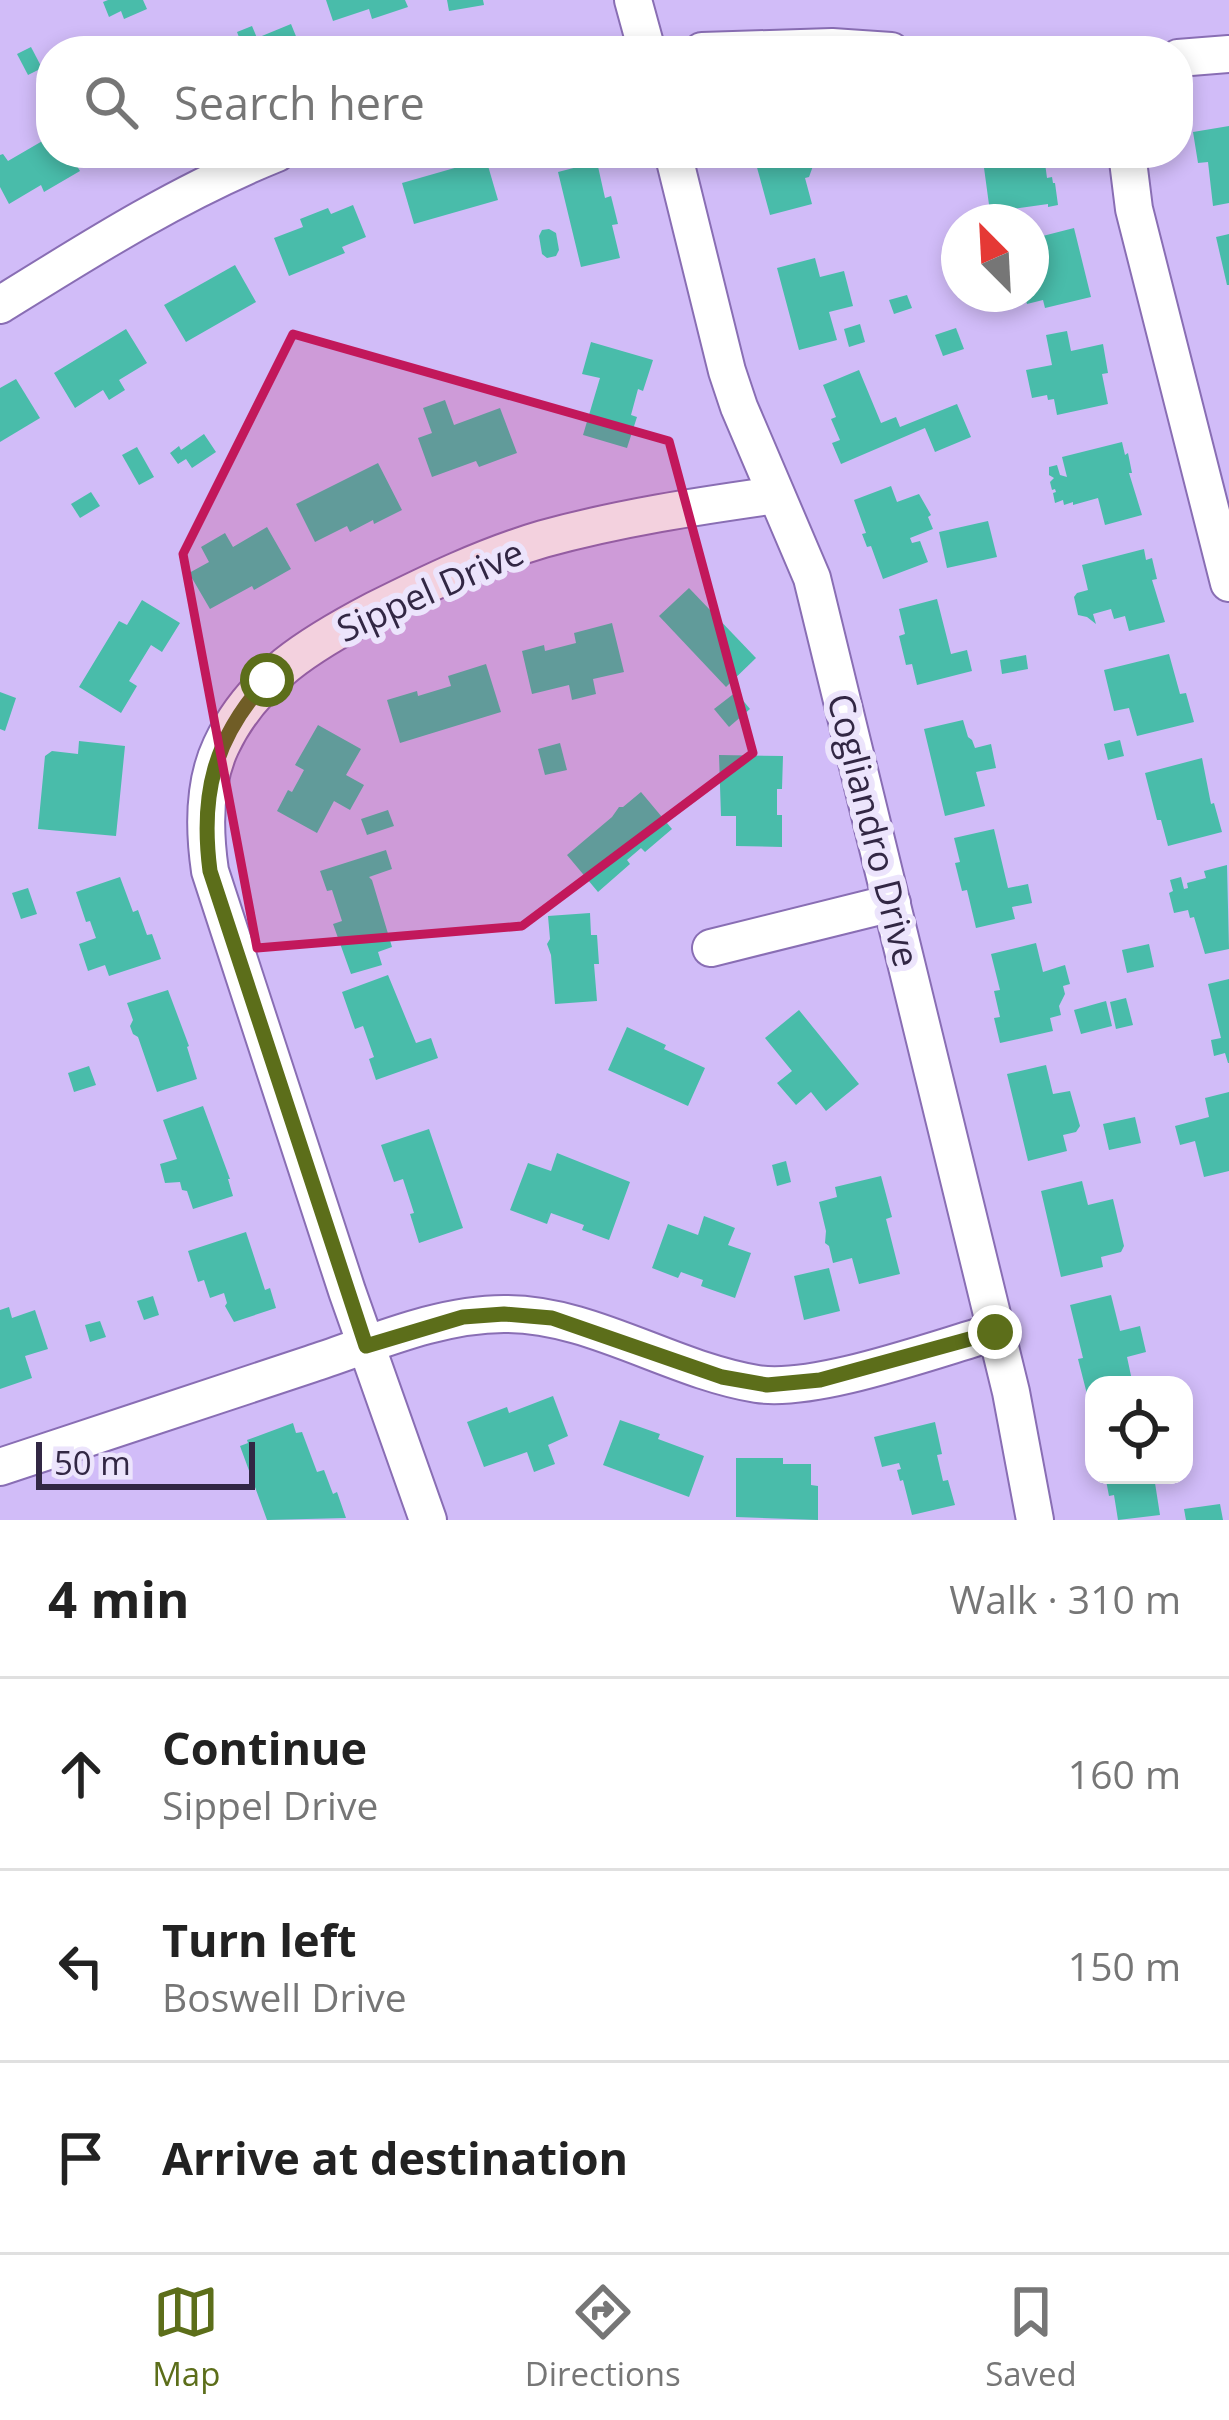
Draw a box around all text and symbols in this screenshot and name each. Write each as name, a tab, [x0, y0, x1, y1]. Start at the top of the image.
search box	[36, 36, 1193, 168]
icon: search	[78, 69, 144, 135]
text: Search here	[174, 72, 425, 133]
north arrow	[941, 204, 1049, 312]
street label: Sippel Drive	[329, 527, 531, 653]
route start	[240, 653, 294, 707]
street label: Cogliandro Drive	[816, 688, 932, 972]
route end	[968, 1305, 1022, 1359]
map controls	[1085, 1376, 1193, 1484]
button: locate	[1085, 1376, 1193, 1484]
scale bar	[36, 1436, 255, 1489]
text: 50 m	[54, 1440, 131, 1485]
text: 4 min	[48, 1563, 190, 1633]
text: Walk · 310 m	[949, 1572, 1181, 1625]
text: Continue	[162, 1717, 367, 1778]
icon: ahead	[48, 1741, 114, 1807]
text: 160 m	[1068, 1747, 1181, 1800]
text: Sippel Drive	[162, 1778, 378, 1831]
text: Turn left	[162, 1909, 357, 1970]
icon: left	[48, 1933, 114, 1999]
text: 150 m	[1068, 1939, 1181, 1992]
text: Boswell Drive	[162, 1970, 407, 2023]
icon: arrive	[48, 2125, 114, 2191]
text: Arrive at destination	[162, 2127, 628, 2188]
tab: Map	[152, 2279, 220, 2396]
tab: Directions	[525, 2279, 681, 2396]
tab: Saved	[985, 2279, 1077, 2396]

